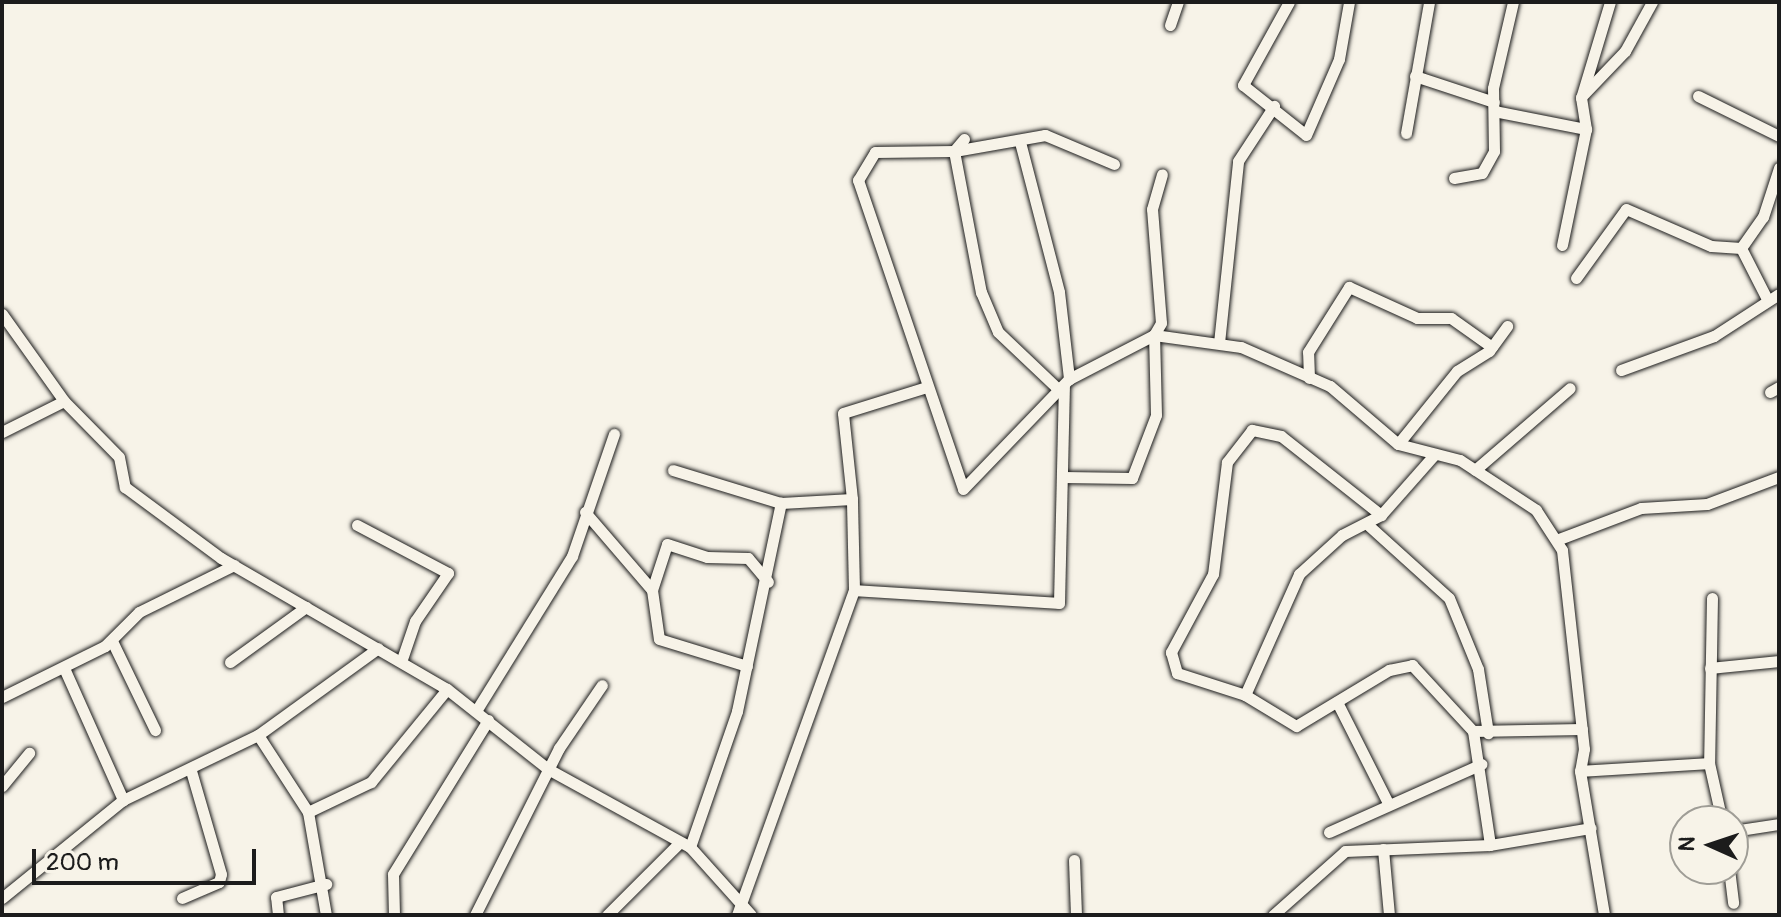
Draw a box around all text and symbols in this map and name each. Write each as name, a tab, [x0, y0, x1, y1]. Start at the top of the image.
north arrow	[1669, 805, 1749, 885]
scale bar	[36, 833, 260, 883]
text: N	[1673, 836, 1701, 852]
text: 200 m	[46, 848, 119, 877]

